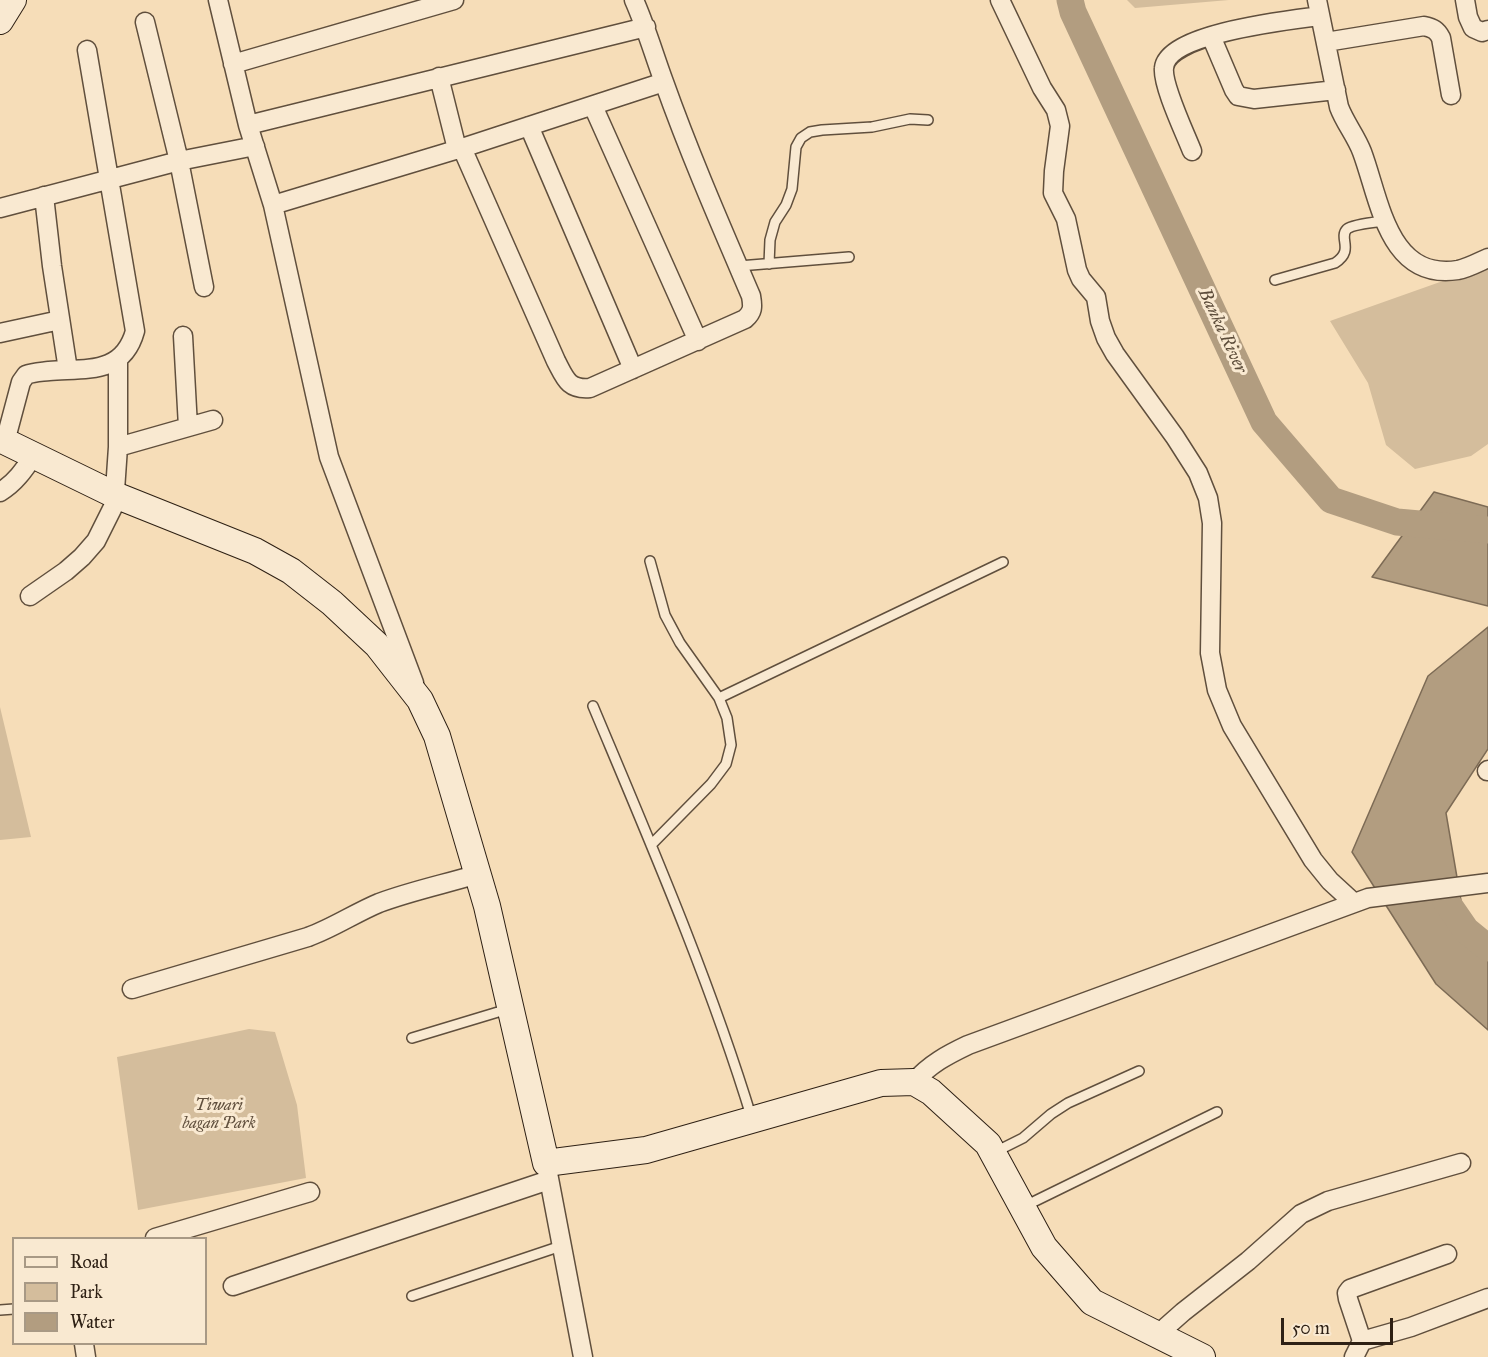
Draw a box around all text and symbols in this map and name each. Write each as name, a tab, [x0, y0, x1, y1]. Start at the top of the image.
water label: Banka River	[1193, 285, 1251, 377]
park label: Tiwari bagan Park	[182, 1096, 256, 1134]
legend	[12, 1237, 207, 1345]
text: Road	[70, 1251, 108, 1273]
text: Park	[70, 1281, 103, 1303]
scale bar	[1284, 1306, 1396, 1344]
text: Water	[70, 1311, 114, 1333]
text: 50 m	[1292, 1317, 1330, 1339]

